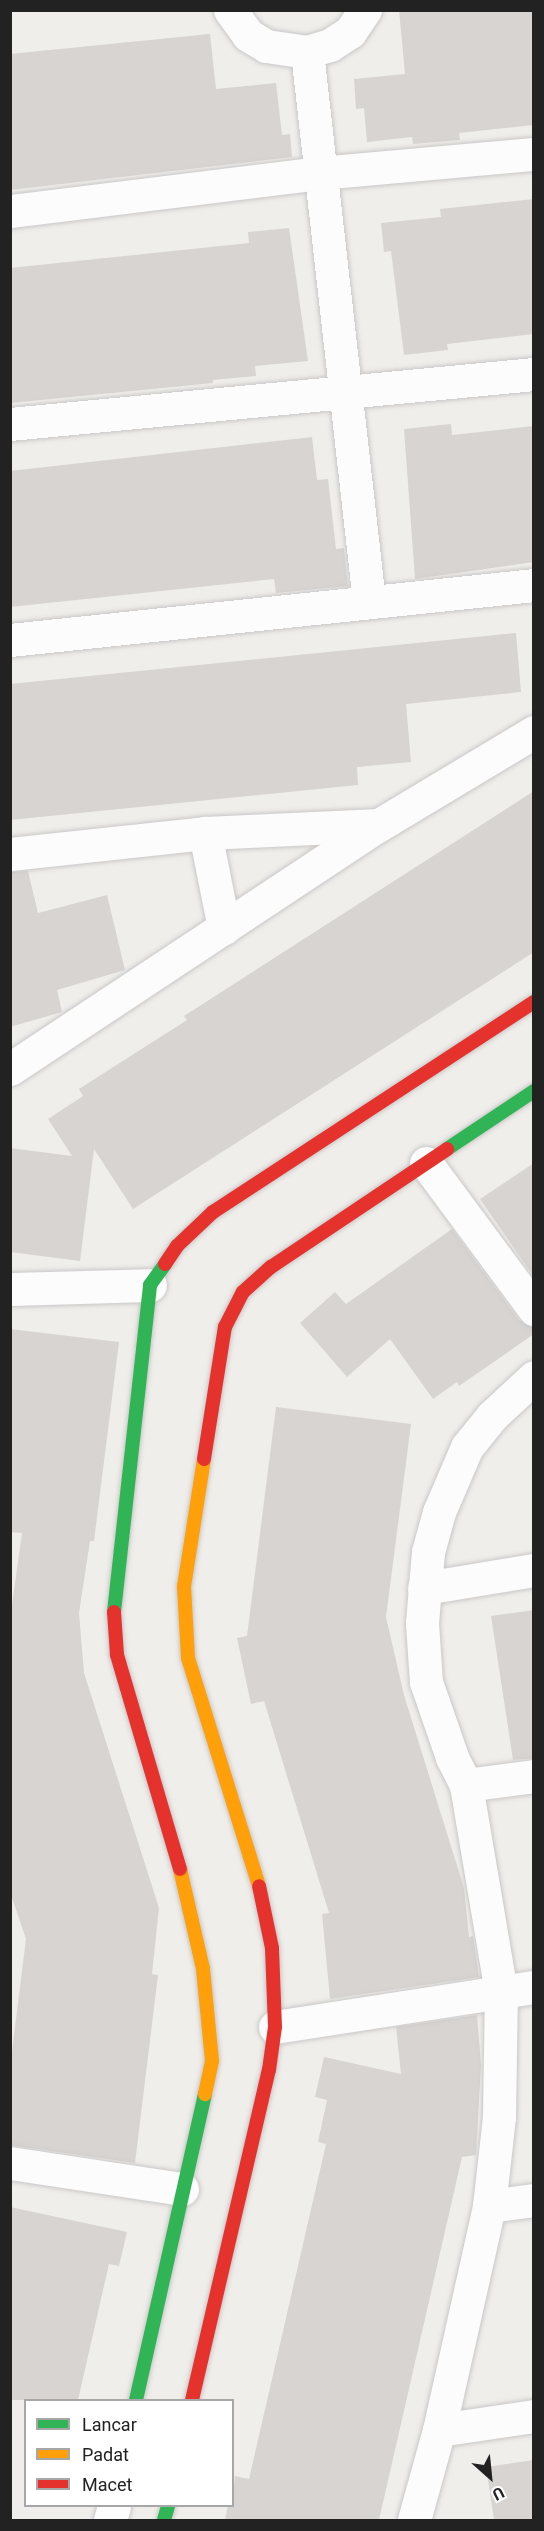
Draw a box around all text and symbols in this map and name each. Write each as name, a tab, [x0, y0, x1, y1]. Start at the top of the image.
legend	[24, 2399, 234, 2507]
text: Lancar	[82, 2414, 137, 2435]
text: Padat	[82, 2444, 129, 2465]
north arrow	[460, 2447, 520, 2507]
text: Macet	[82, 2474, 132, 2495]
text: U	[489, 2483, 507, 2504]

